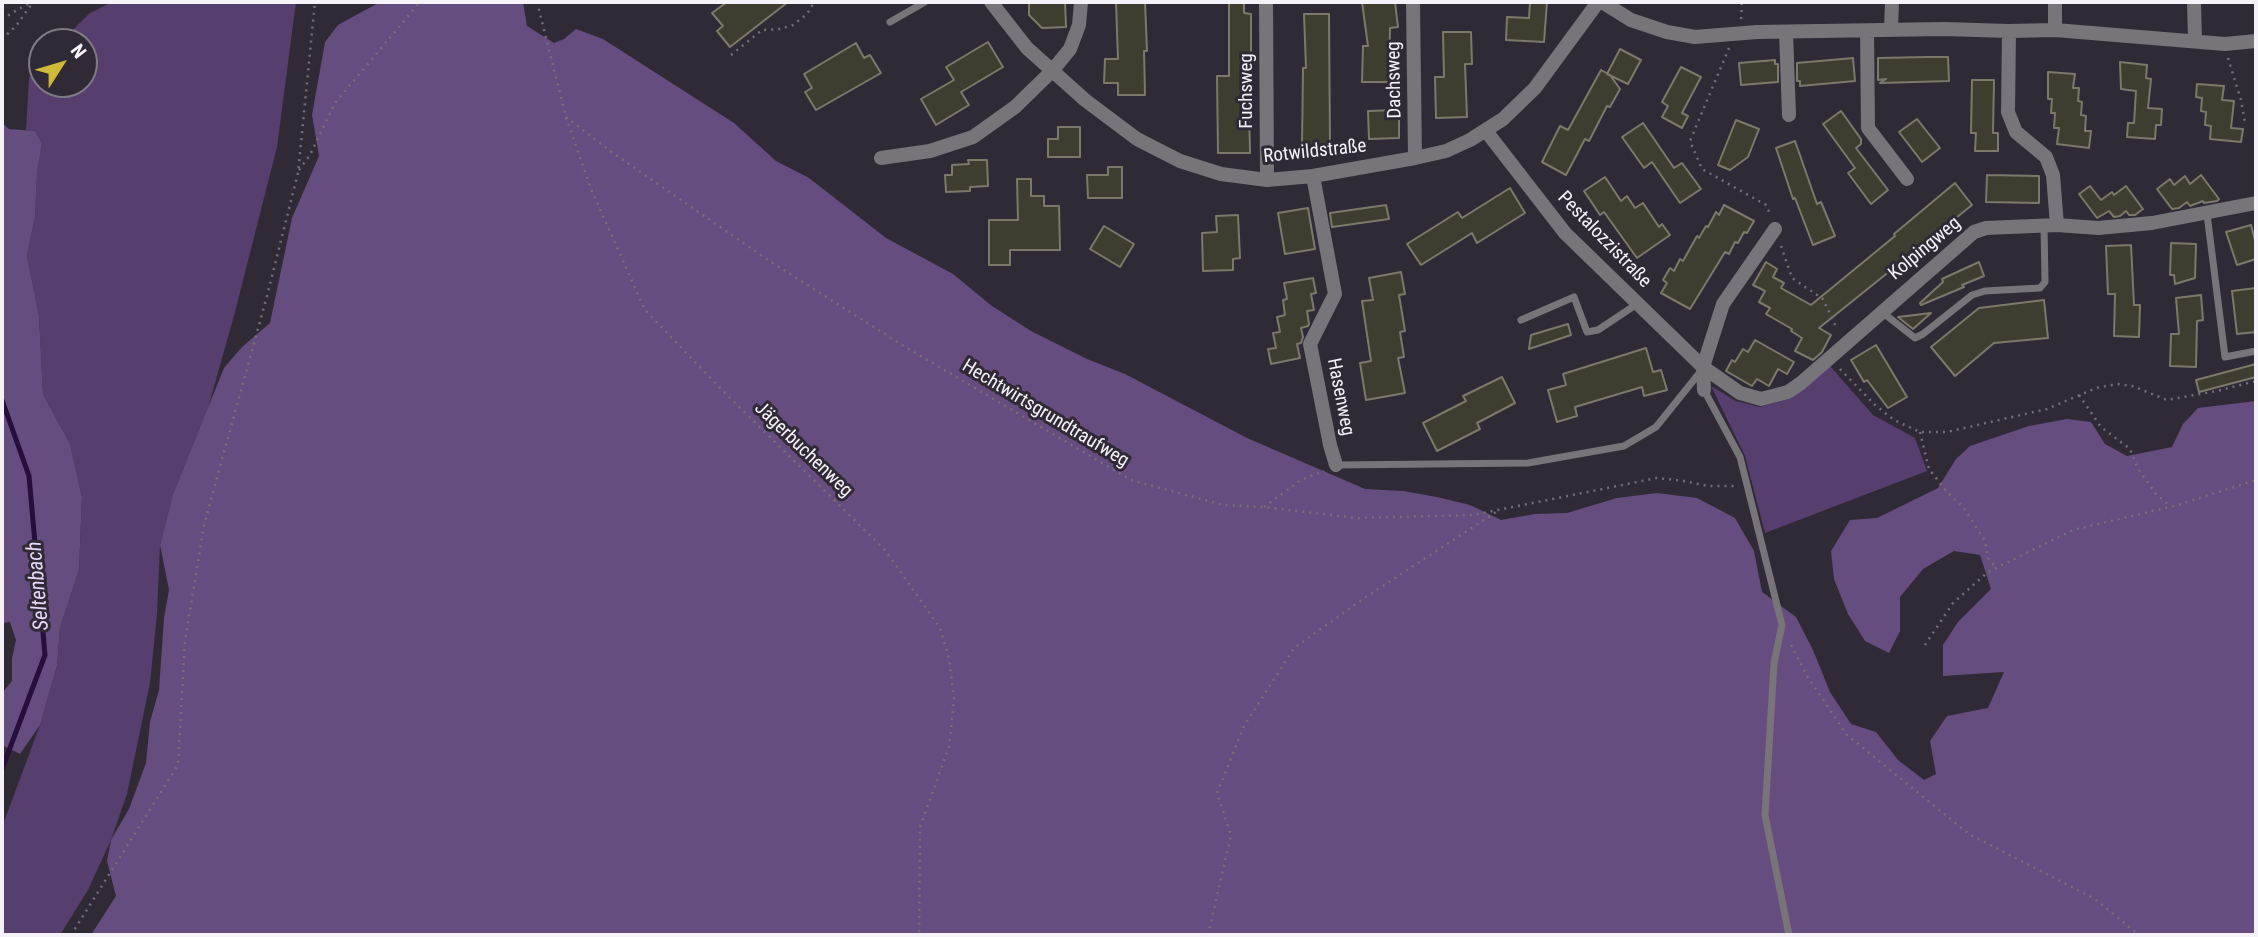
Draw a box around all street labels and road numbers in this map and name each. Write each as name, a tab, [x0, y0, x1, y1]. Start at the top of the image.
street label: Dachsweg	[1383, 41, 1407, 119]
street label: Fuchsweg	[1236, 53, 1258, 129]
street label: Rotwildstraße	[1262, 135, 1368, 169]
street label: Pestalozzistraße	[1552, 187, 1656, 293]
street label: Kolpingweg	[1884, 212, 1966, 286]
street label: Hechtwirtsgrundtraufweg	[958, 355, 1132, 473]
street label: Hasenweg	[1321, 356, 1359, 438]
street label: Jägerbuchenweg	[749, 397, 857, 503]

